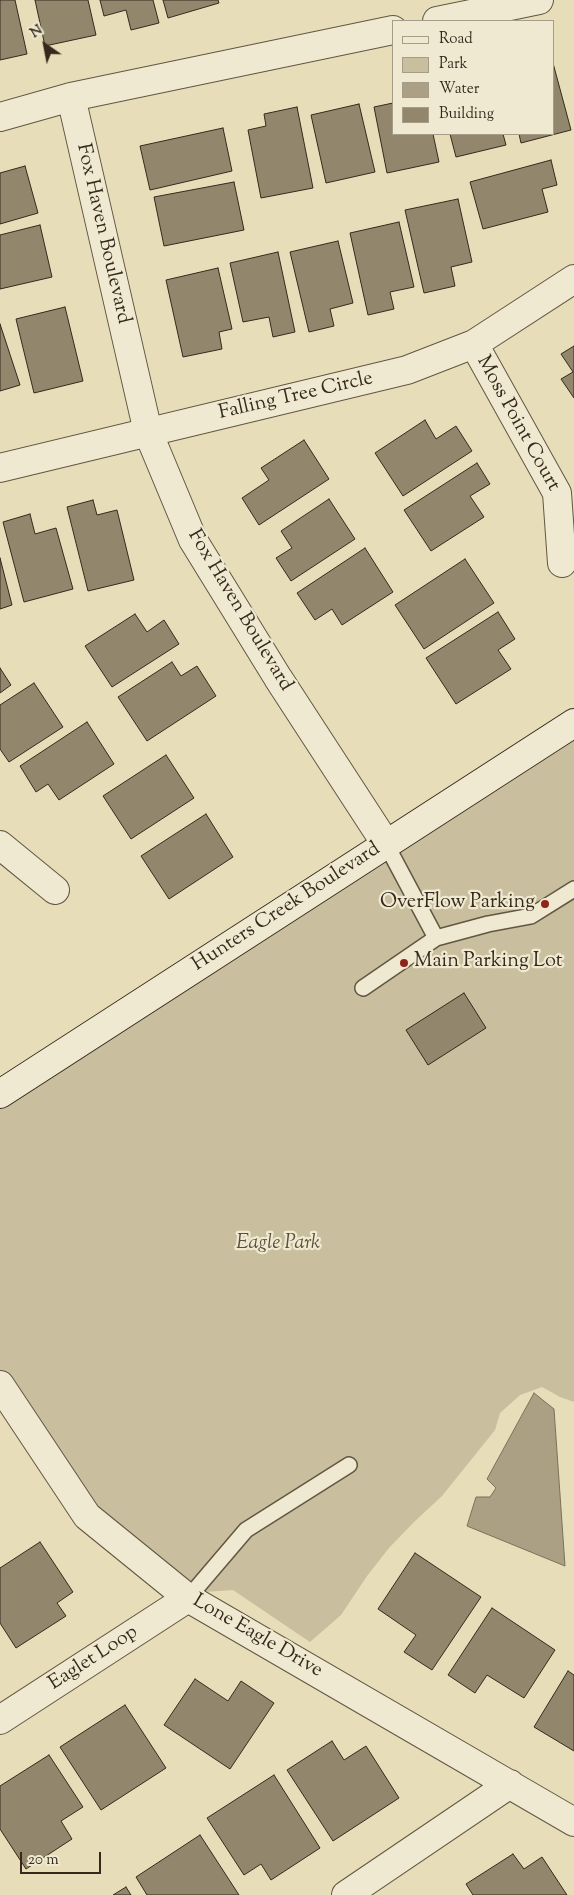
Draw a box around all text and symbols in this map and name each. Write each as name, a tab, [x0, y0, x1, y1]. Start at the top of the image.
north arrow	[20, 20, 70, 70]
legend	[392, 20, 554, 135]
text: N	[27, 21, 47, 44]
text: Road	[439, 29, 473, 50]
text: Park	[439, 54, 468, 75]
text: Water	[439, 79, 479, 100]
text: Building	[439, 104, 494, 125]
street label: Fox Haven Boulevard	[70, 141, 134, 327]
street label: Moss Point Court	[470, 352, 564, 496]
street label: Falling Tree Circle	[216, 368, 376, 426]
street label: Fox Haven Boulevard	[181, 526, 297, 696]
street label: Hunters Creek Boulevard	[188, 838, 386, 978]
place label: OverFlow Parking	[380, 892, 535, 916]
marker: OverFlow Parking	[539, 898, 551, 910]
place label: Main Parking Lot	[414, 951, 563, 975]
marker: Main Parking Lot	[398, 957, 410, 969]
park label: Eagle Park	[236, 1233, 320, 1257]
street label: Lone Eagle Drive	[188, 1590, 326, 1684]
street label: Eaglet Loop	[45, 1621, 143, 1697]
scale bar	[22, 1842, 104, 1874]
text: 20 m	[28, 1850, 59, 1871]

